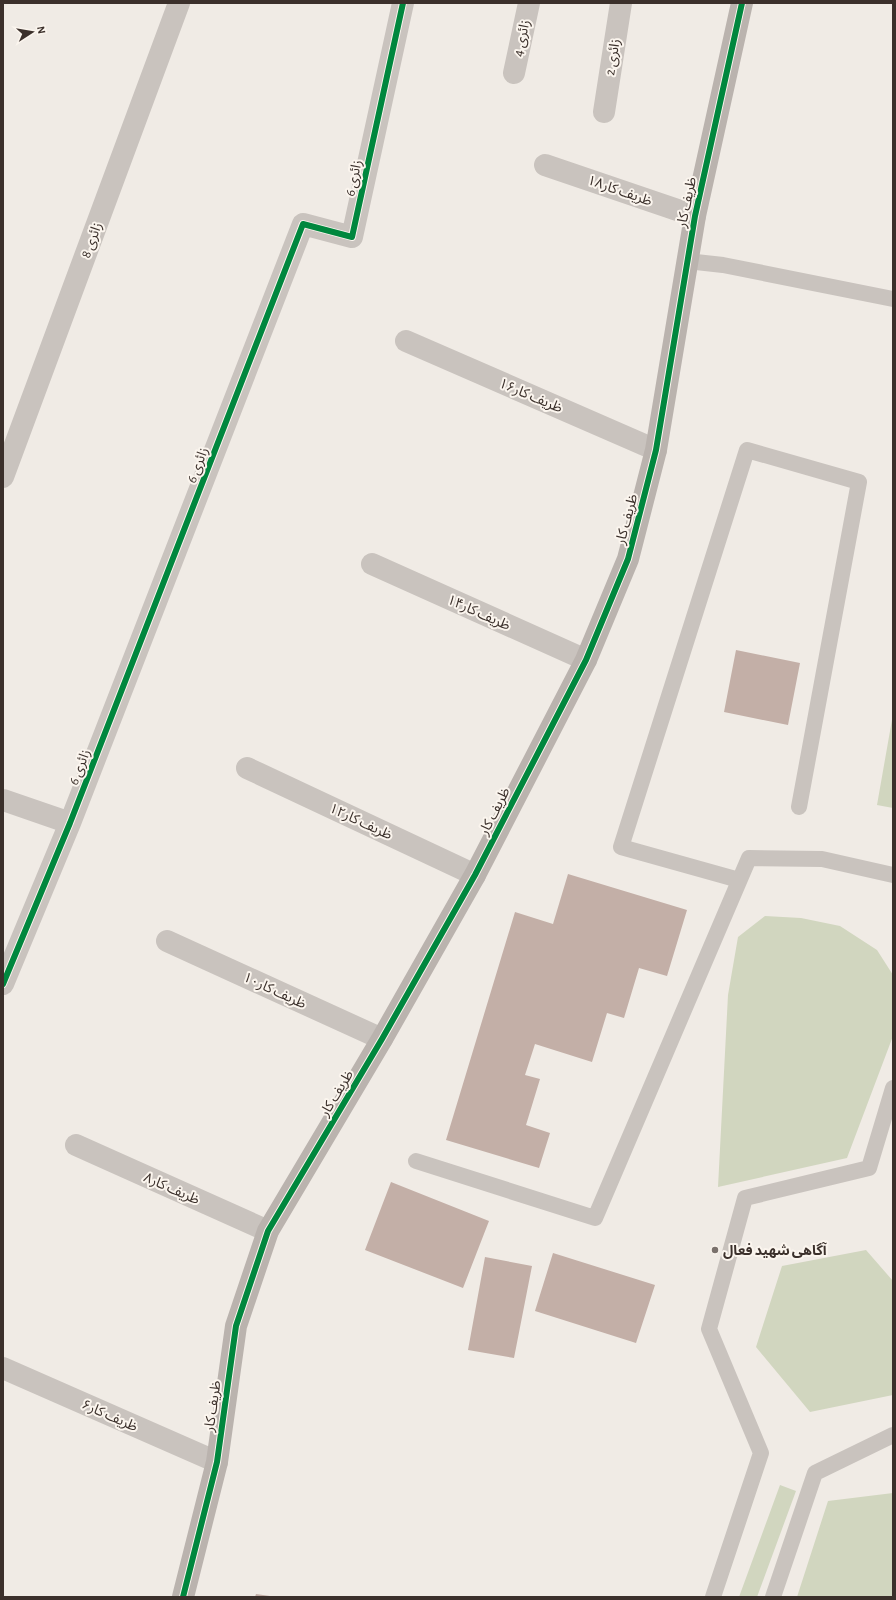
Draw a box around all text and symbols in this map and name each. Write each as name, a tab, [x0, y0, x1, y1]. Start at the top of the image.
north arrow	[12, 12, 52, 52]
street label: زائری 4	[511, 19, 534, 58]
text: N	[35, 25, 47, 35]
street label: زائری 2	[603, 38, 624, 77]
street label: 6 زائری	[343, 159, 366, 198]
street label: ظریف کار۱۸	[585, 173, 654, 209]
street label: ظریف کار	[675, 176, 700, 230]
street label: 8 زائری	[79, 221, 106, 260]
street label: ظریف کار۱۶	[496, 376, 564, 416]
street label: 6 زائری	[185, 446, 212, 485]
street label: ظریف کار	[613, 493, 641, 547]
street label: ظریف کار۱۴	[445, 593, 512, 634]
street label: 6 زائری	[67, 748, 94, 787]
street label: ظریف کار	[477, 785, 514, 839]
street label: ظریف کار۱۲	[327, 801, 394, 843]
street label: ظریف کار۱۰	[241, 970, 308, 1012]
street label: ظریف کار	[317, 1068, 357, 1121]
street label: ظریف کار۸	[141, 1170, 202, 1208]
place label: آگاهی شهید فعال	[723, 1242, 827, 1259]
marker: آگاهی شهید فعال	[710, 1245, 720, 1255]
street label: ظریف کار	[202, 1380, 224, 1434]
street label: ظریف کار۶	[79, 1397, 140, 1435]

